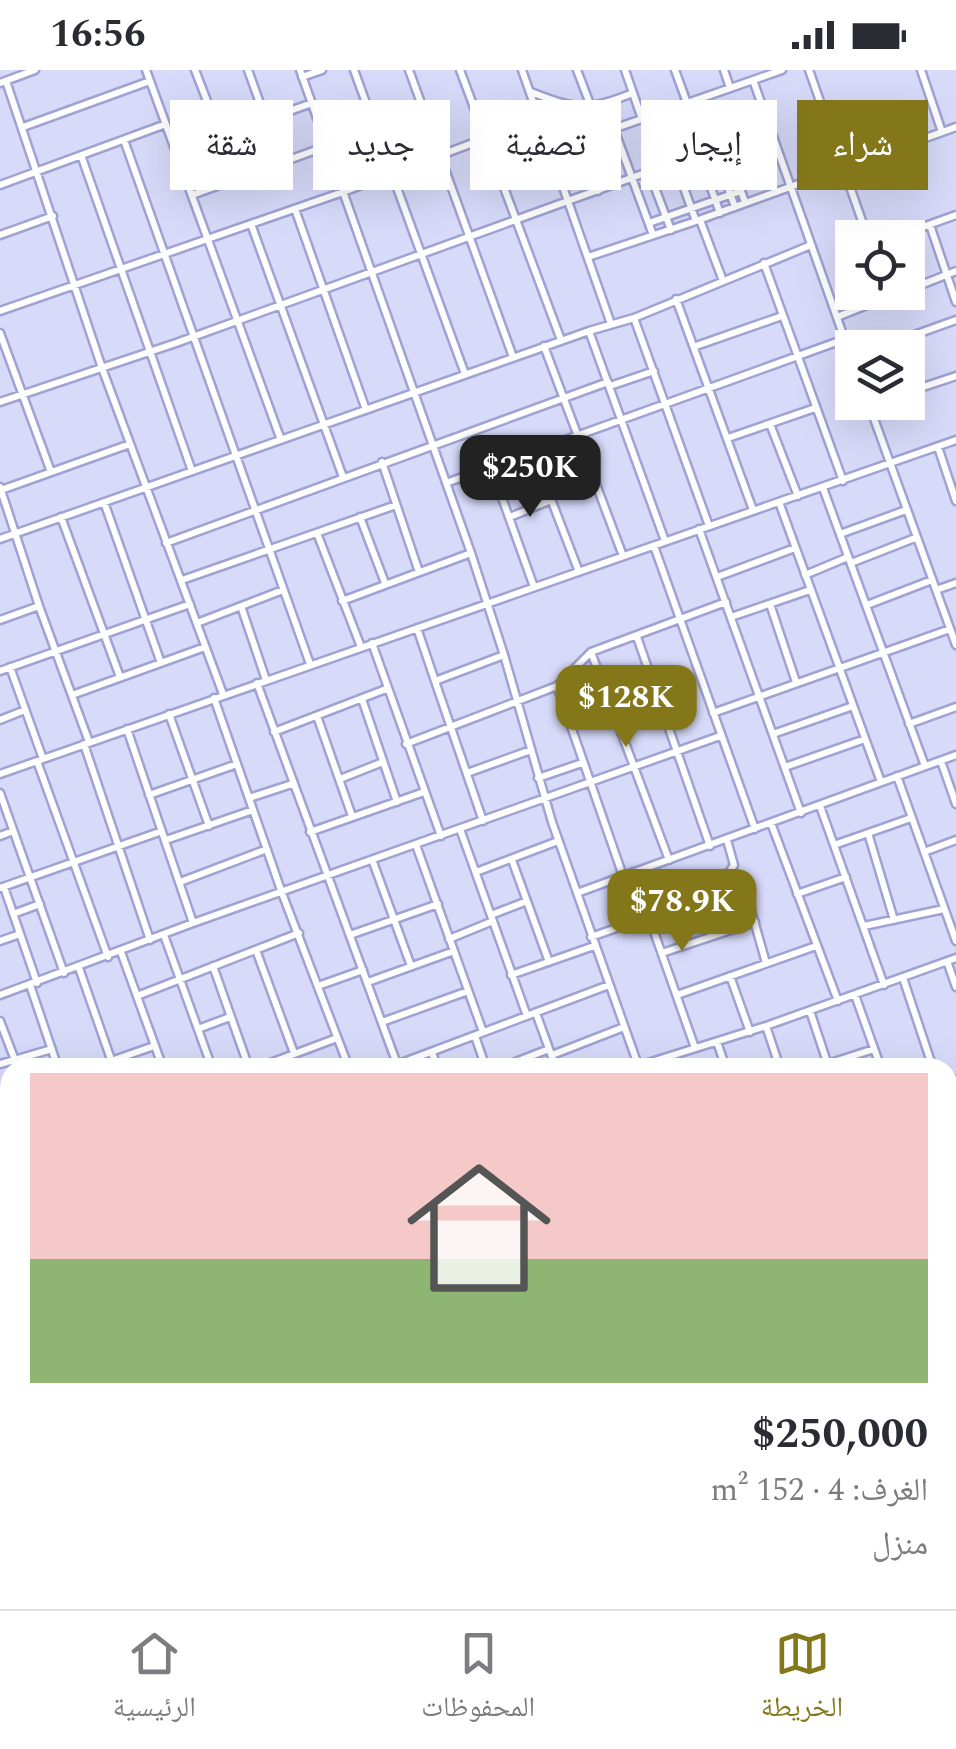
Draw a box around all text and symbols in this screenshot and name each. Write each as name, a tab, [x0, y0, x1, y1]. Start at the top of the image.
text: 16:56	[50, 6, 145, 64]
chip: شقة	[170, 100, 293, 190]
chip: جديد	[313, 100, 450, 190]
chip: تصفية	[470, 100, 621, 190]
chip: إيجار	[641, 100, 777, 190]
chip: شراء	[797, 100, 928, 190]
map controls	[835, 220, 925, 420]
button: locate	[835, 220, 925, 310]
button: layers	[835, 330, 925, 420]
pin: $250K	[460, 435, 600, 520]
text: $250K	[482, 443, 578, 492]
pin: $128K	[556, 665, 696, 750]
text: $128K	[578, 673, 674, 722]
pin: $78.9K	[601, 869, 763, 954]
text: $78.9K	[629, 877, 735, 926]
icon: home	[389, 1138, 569, 1318]
text: $250,000	[752, 1403, 928, 1466]
text: الغرف: 4 · 152 m²	[711, 1466, 928, 1515]
text: منزل	[872, 1520, 928, 1569]
tab: الرئيسية	[113, 1626, 196, 1734]
tab: المحفوظات	[421, 1626, 535, 1734]
tab: الخريطة	[761, 1626, 843, 1734]

